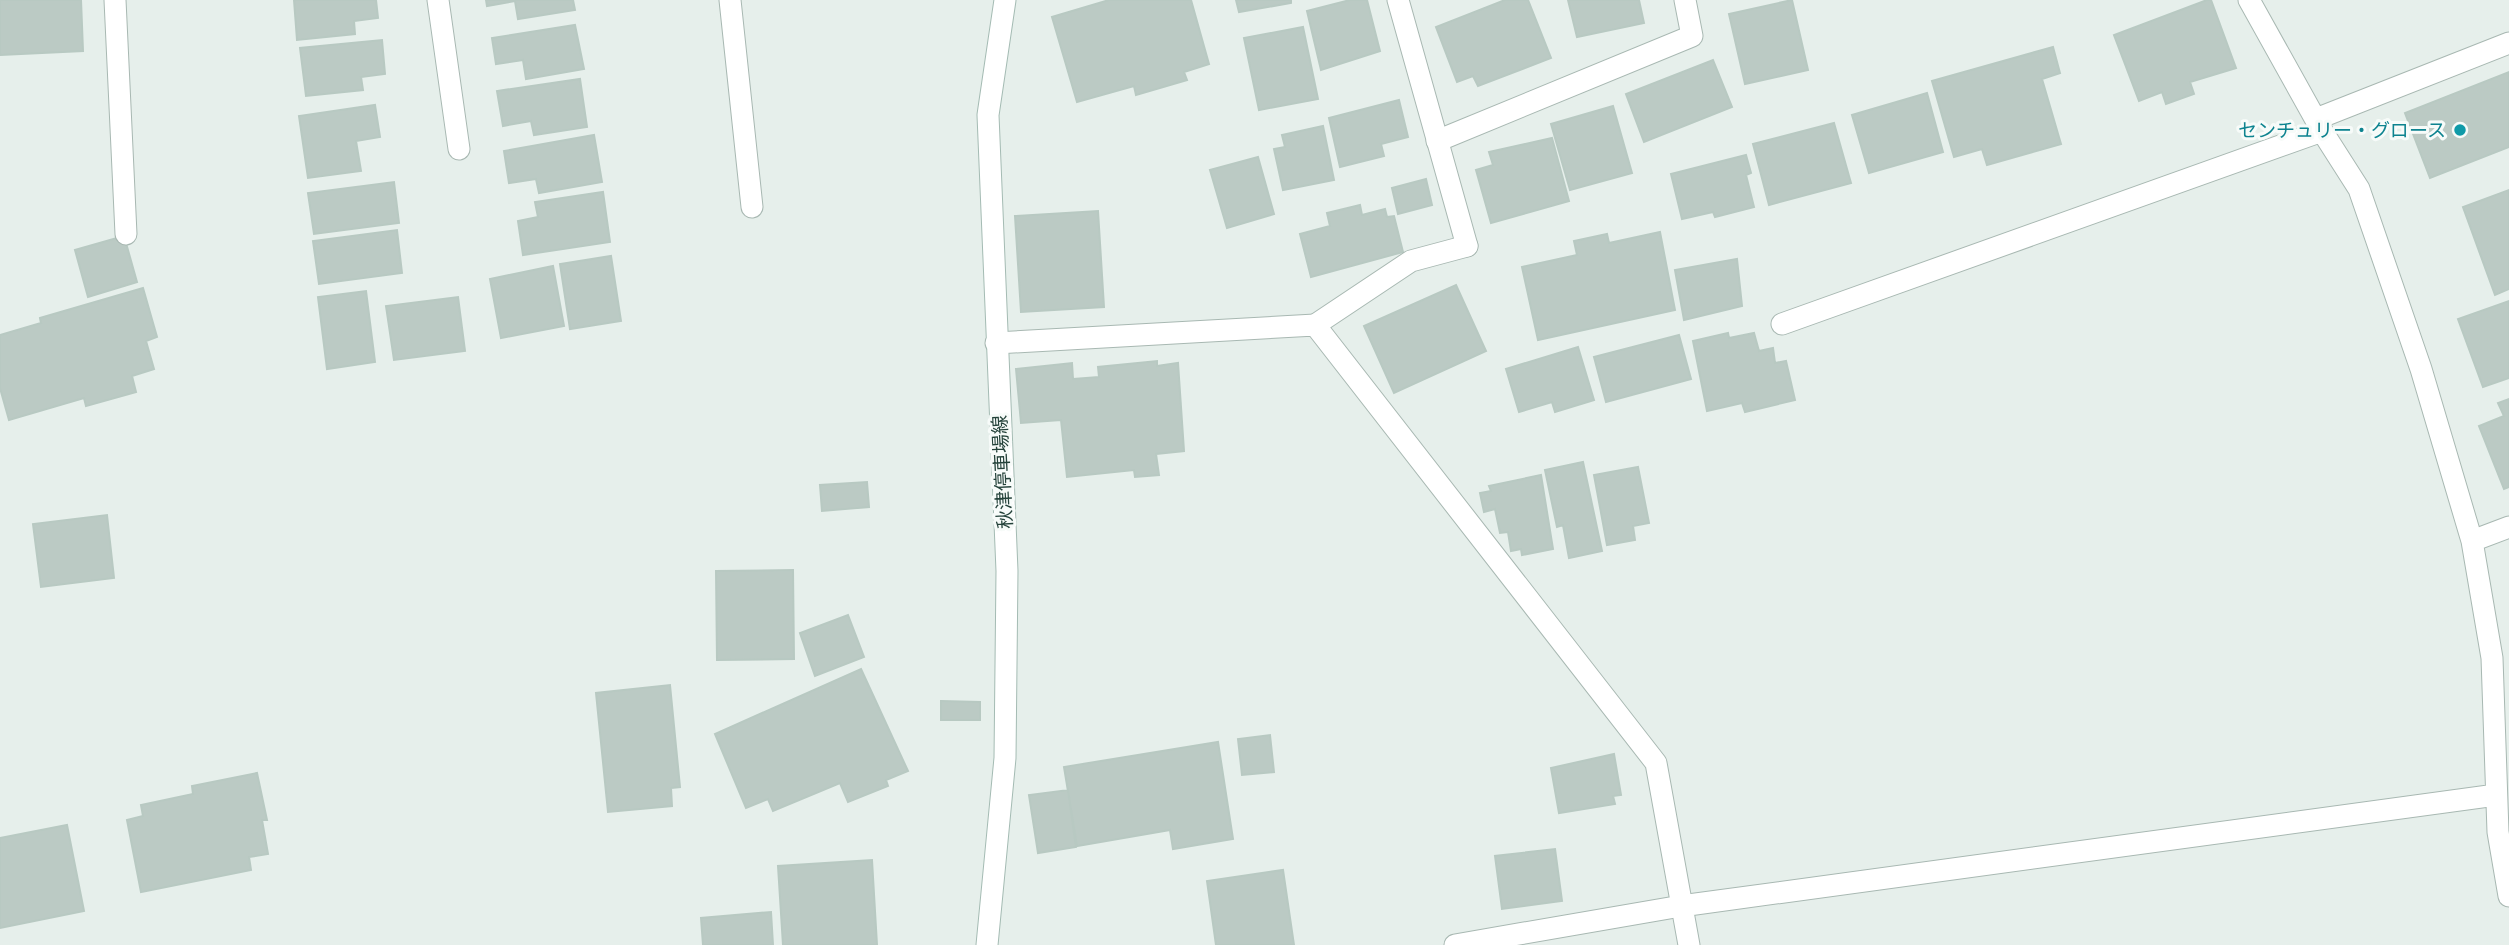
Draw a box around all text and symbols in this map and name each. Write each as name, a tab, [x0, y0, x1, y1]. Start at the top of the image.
place label: センチュリー・グロース	[2238, 120, 2446, 144]
marker: センチュリー・グロース	[2452, 122, 2468, 138]
street label: 秋津停車場線	[989, 414, 1019, 529]

